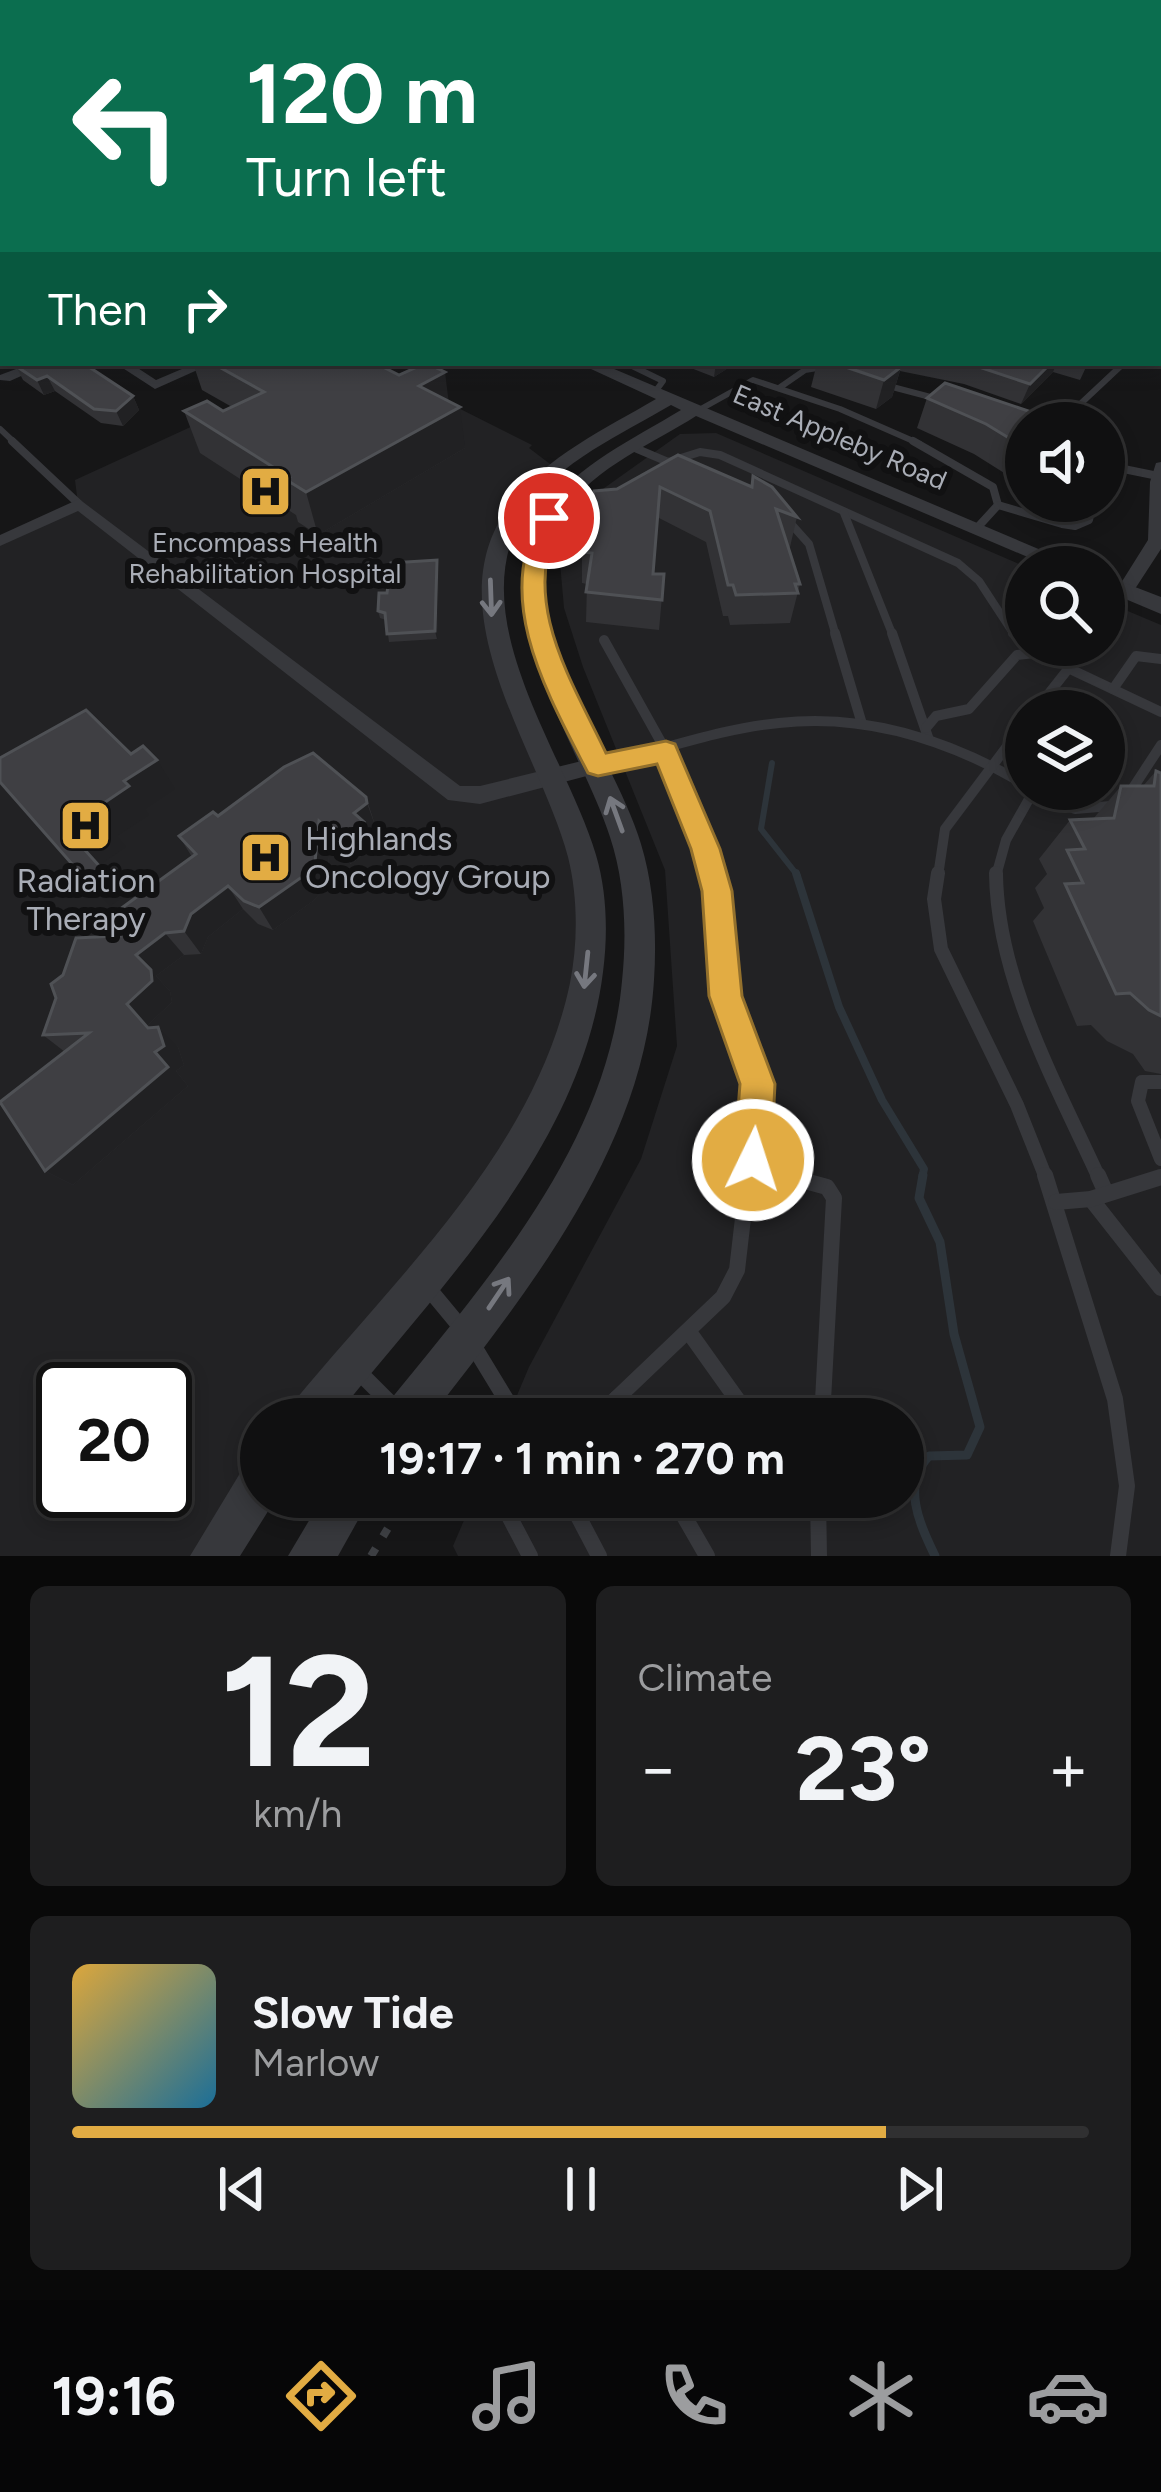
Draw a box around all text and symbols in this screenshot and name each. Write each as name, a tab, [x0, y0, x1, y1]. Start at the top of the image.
text: 120 m	[246, 43, 478, 144]
icon: left	[48, 48, 204, 204]
text: Turn left	[246, 145, 447, 210]
icon: right	[172, 276, 238, 342]
text: Then	[48, 282, 148, 336]
street label: East Appleby Road	[728, 377, 952, 497]
map controls	[1005, 402, 1125, 810]
button: sound	[1005, 402, 1125, 522]
hospital icon: Encompass Health Rehabilitation Hospital	[237, 464, 293, 520]
pin	[498, 467, 600, 569]
icon: arrive	[516, 485, 582, 551]
place label: Encompass Health Rehabilitation Hospital	[128, 526, 402, 590]
button: search	[1005, 546, 1125, 666]
one-way arrow	[480, 578, 503, 617]
button: layers	[1005, 690, 1125, 810]
one-way arrow	[604, 796, 625, 833]
hospital icon: Radiation Therapy	[58, 798, 114, 854]
place label: Highlands Oncology Group	[305, 819, 551, 896]
hospital icon: Highlands Oncology Group	[238, 829, 294, 885]
place label: Radiation Therapy	[17, 861, 156, 938]
one-way arrow	[574, 950, 597, 989]
position arrow	[690, 1097, 816, 1223]
one-way arrow	[486, 1276, 511, 1310]
speed limit sign: 20	[36, 1362, 192, 1518]
text: 19:17 · 1 min · 270 m	[379, 1431, 785, 1485]
text: 12	[220, 1618, 376, 1805]
text: Climate	[638, 1654, 772, 1701]
text: 23°	[795, 1714, 931, 1823]
text: −	[638, 1728, 679, 1808]
text: +	[1048, 1728, 1089, 1808]
text: km/h	[253, 1790, 342, 1837]
text: Slow Tide	[252, 1985, 454, 2039]
text: Marlow	[252, 2039, 379, 2086]
icon: previous	[209, 2156, 275, 2222]
icon: pause	[548, 2156, 614, 2222]
icon: next	[887, 2156, 953, 2222]
icon: directions	[279, 2354, 363, 2438]
icon: music	[465, 2354, 549, 2438]
icon: phone	[652, 2354, 736, 2438]
icon: climate	[839, 2354, 923, 2438]
icon: car	[1026, 2354, 1110, 2438]
text: 19:16	[51, 2364, 176, 2429]

